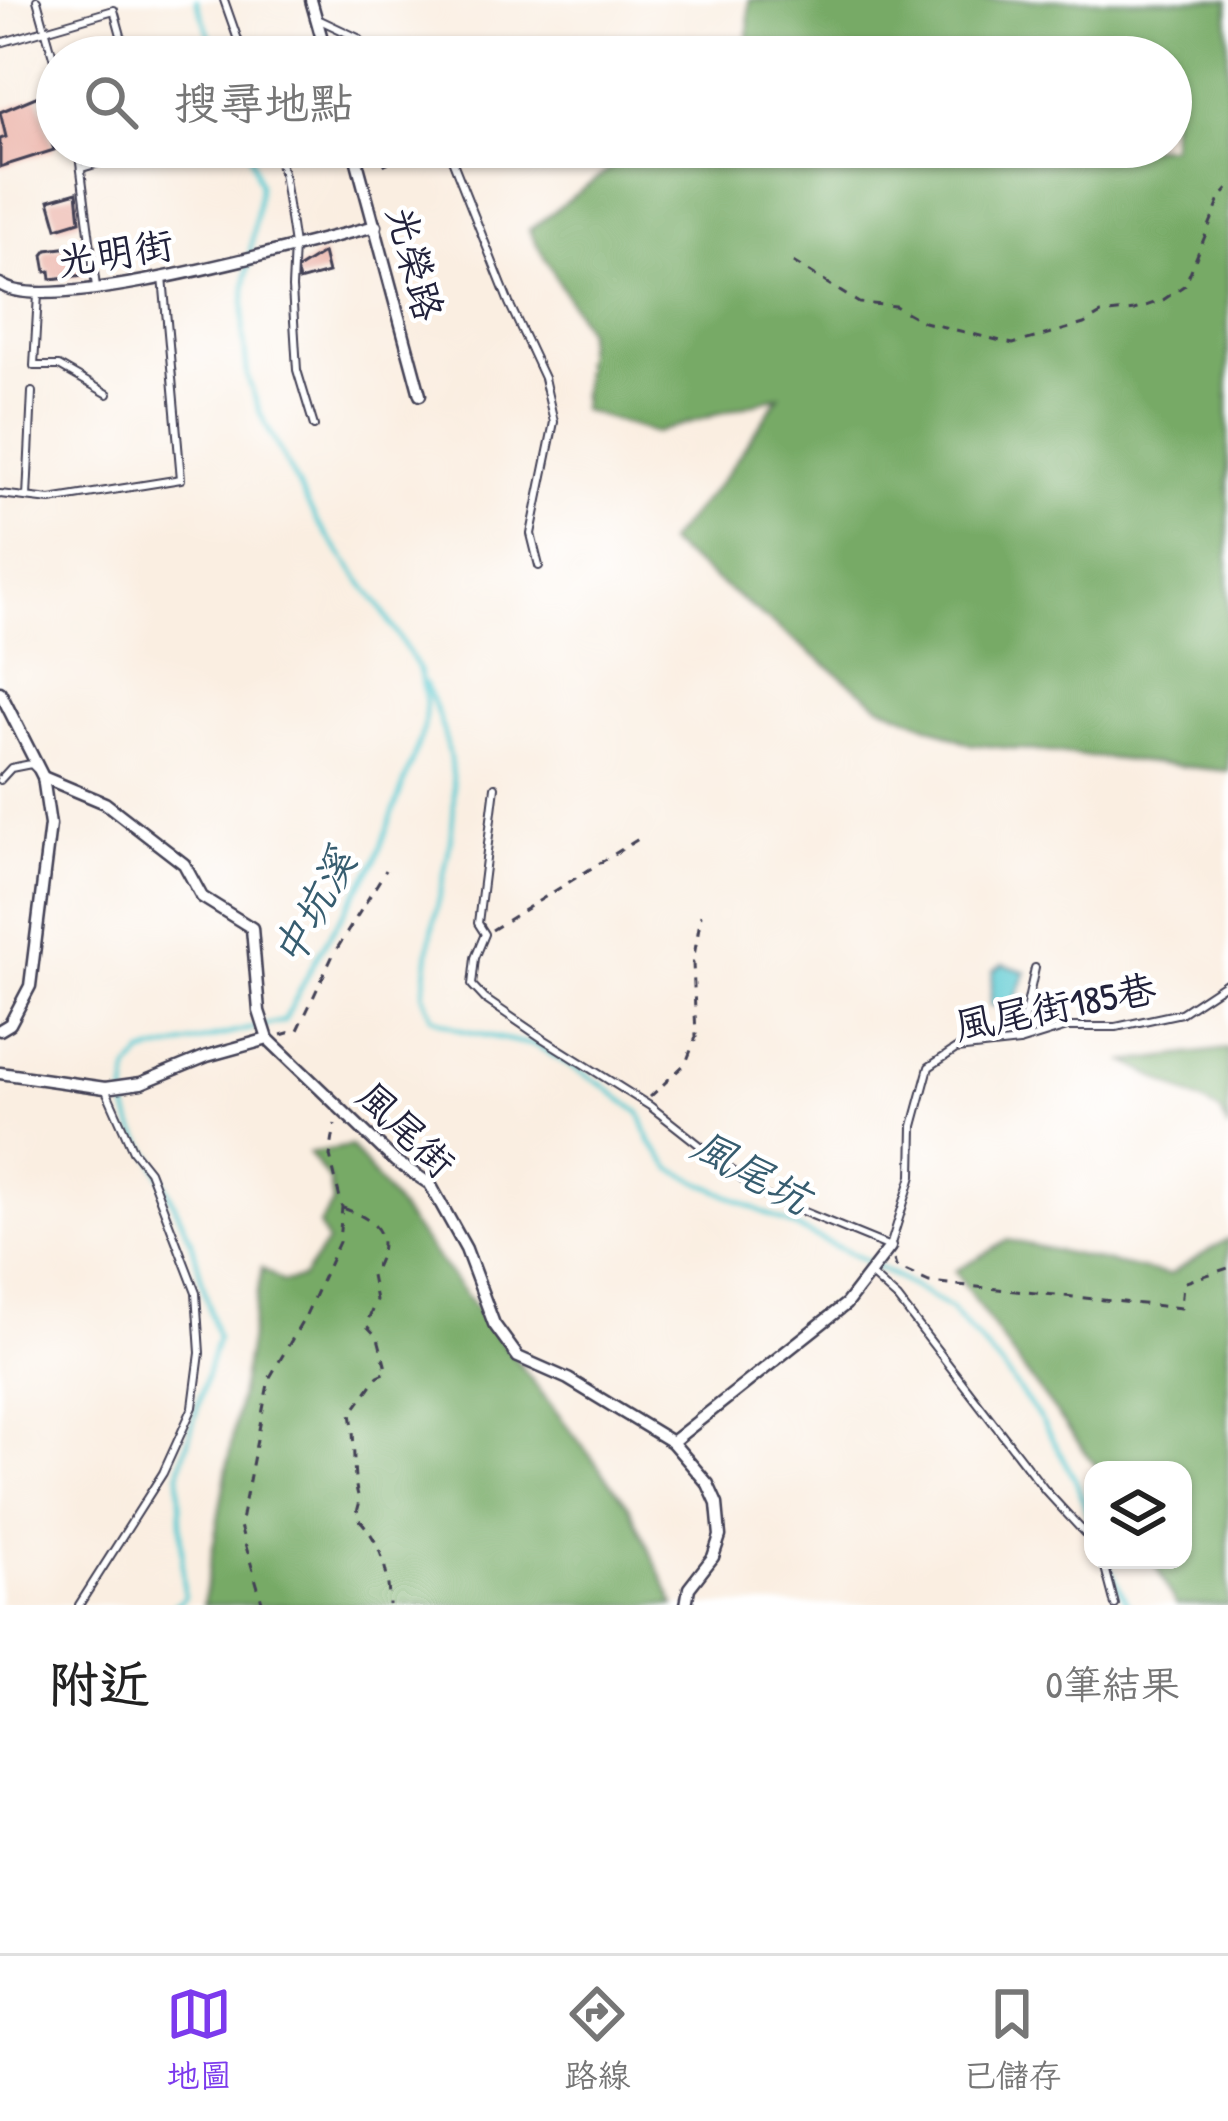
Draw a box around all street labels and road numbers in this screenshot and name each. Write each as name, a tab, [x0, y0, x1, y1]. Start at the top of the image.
street label: 光榮路	[375, 200, 457, 326]
street label: 光明街	[53, 217, 177, 287]
street label: 風尾街185巷	[950, 961, 1160, 1051]
street label: 風尾街	[347, 1069, 467, 1189]

